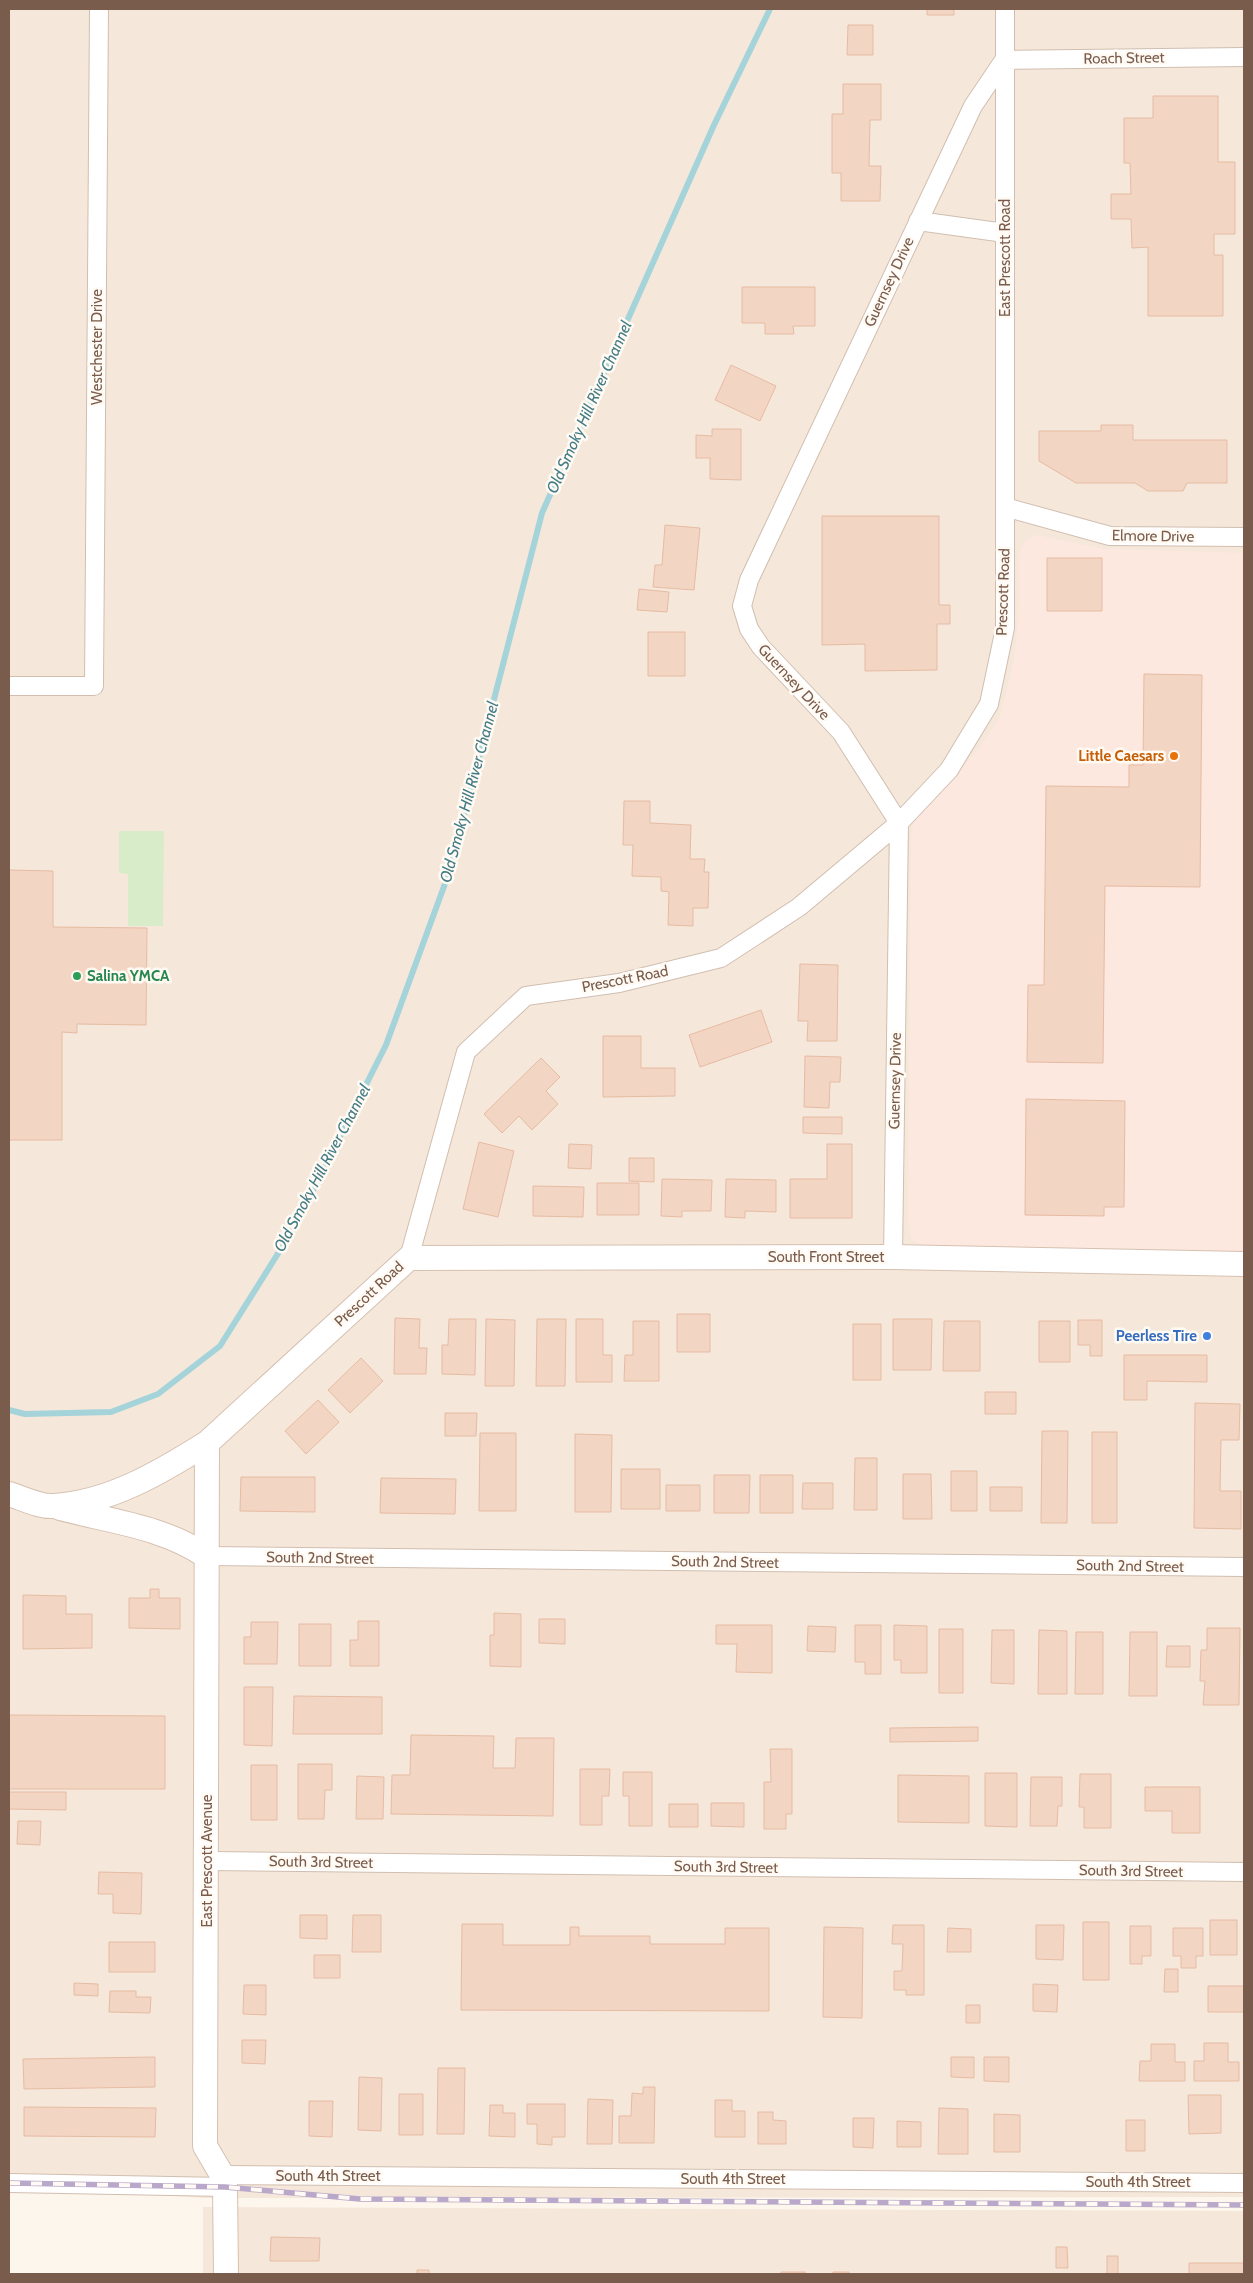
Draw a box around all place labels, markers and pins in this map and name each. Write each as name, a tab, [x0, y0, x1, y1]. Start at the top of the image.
place label: Little Caesars	[1078, 747, 1164, 765]
marker: Little Caesars	[1168, 750, 1180, 762]
place label: Salina YMCA	[87, 967, 170, 985]
marker: Salina YMCA	[71, 970, 83, 982]
place label: Peerless Tire	[1116, 1327, 1197, 1345]
marker: Peerless Tire	[1201, 1330, 1213, 1342]

